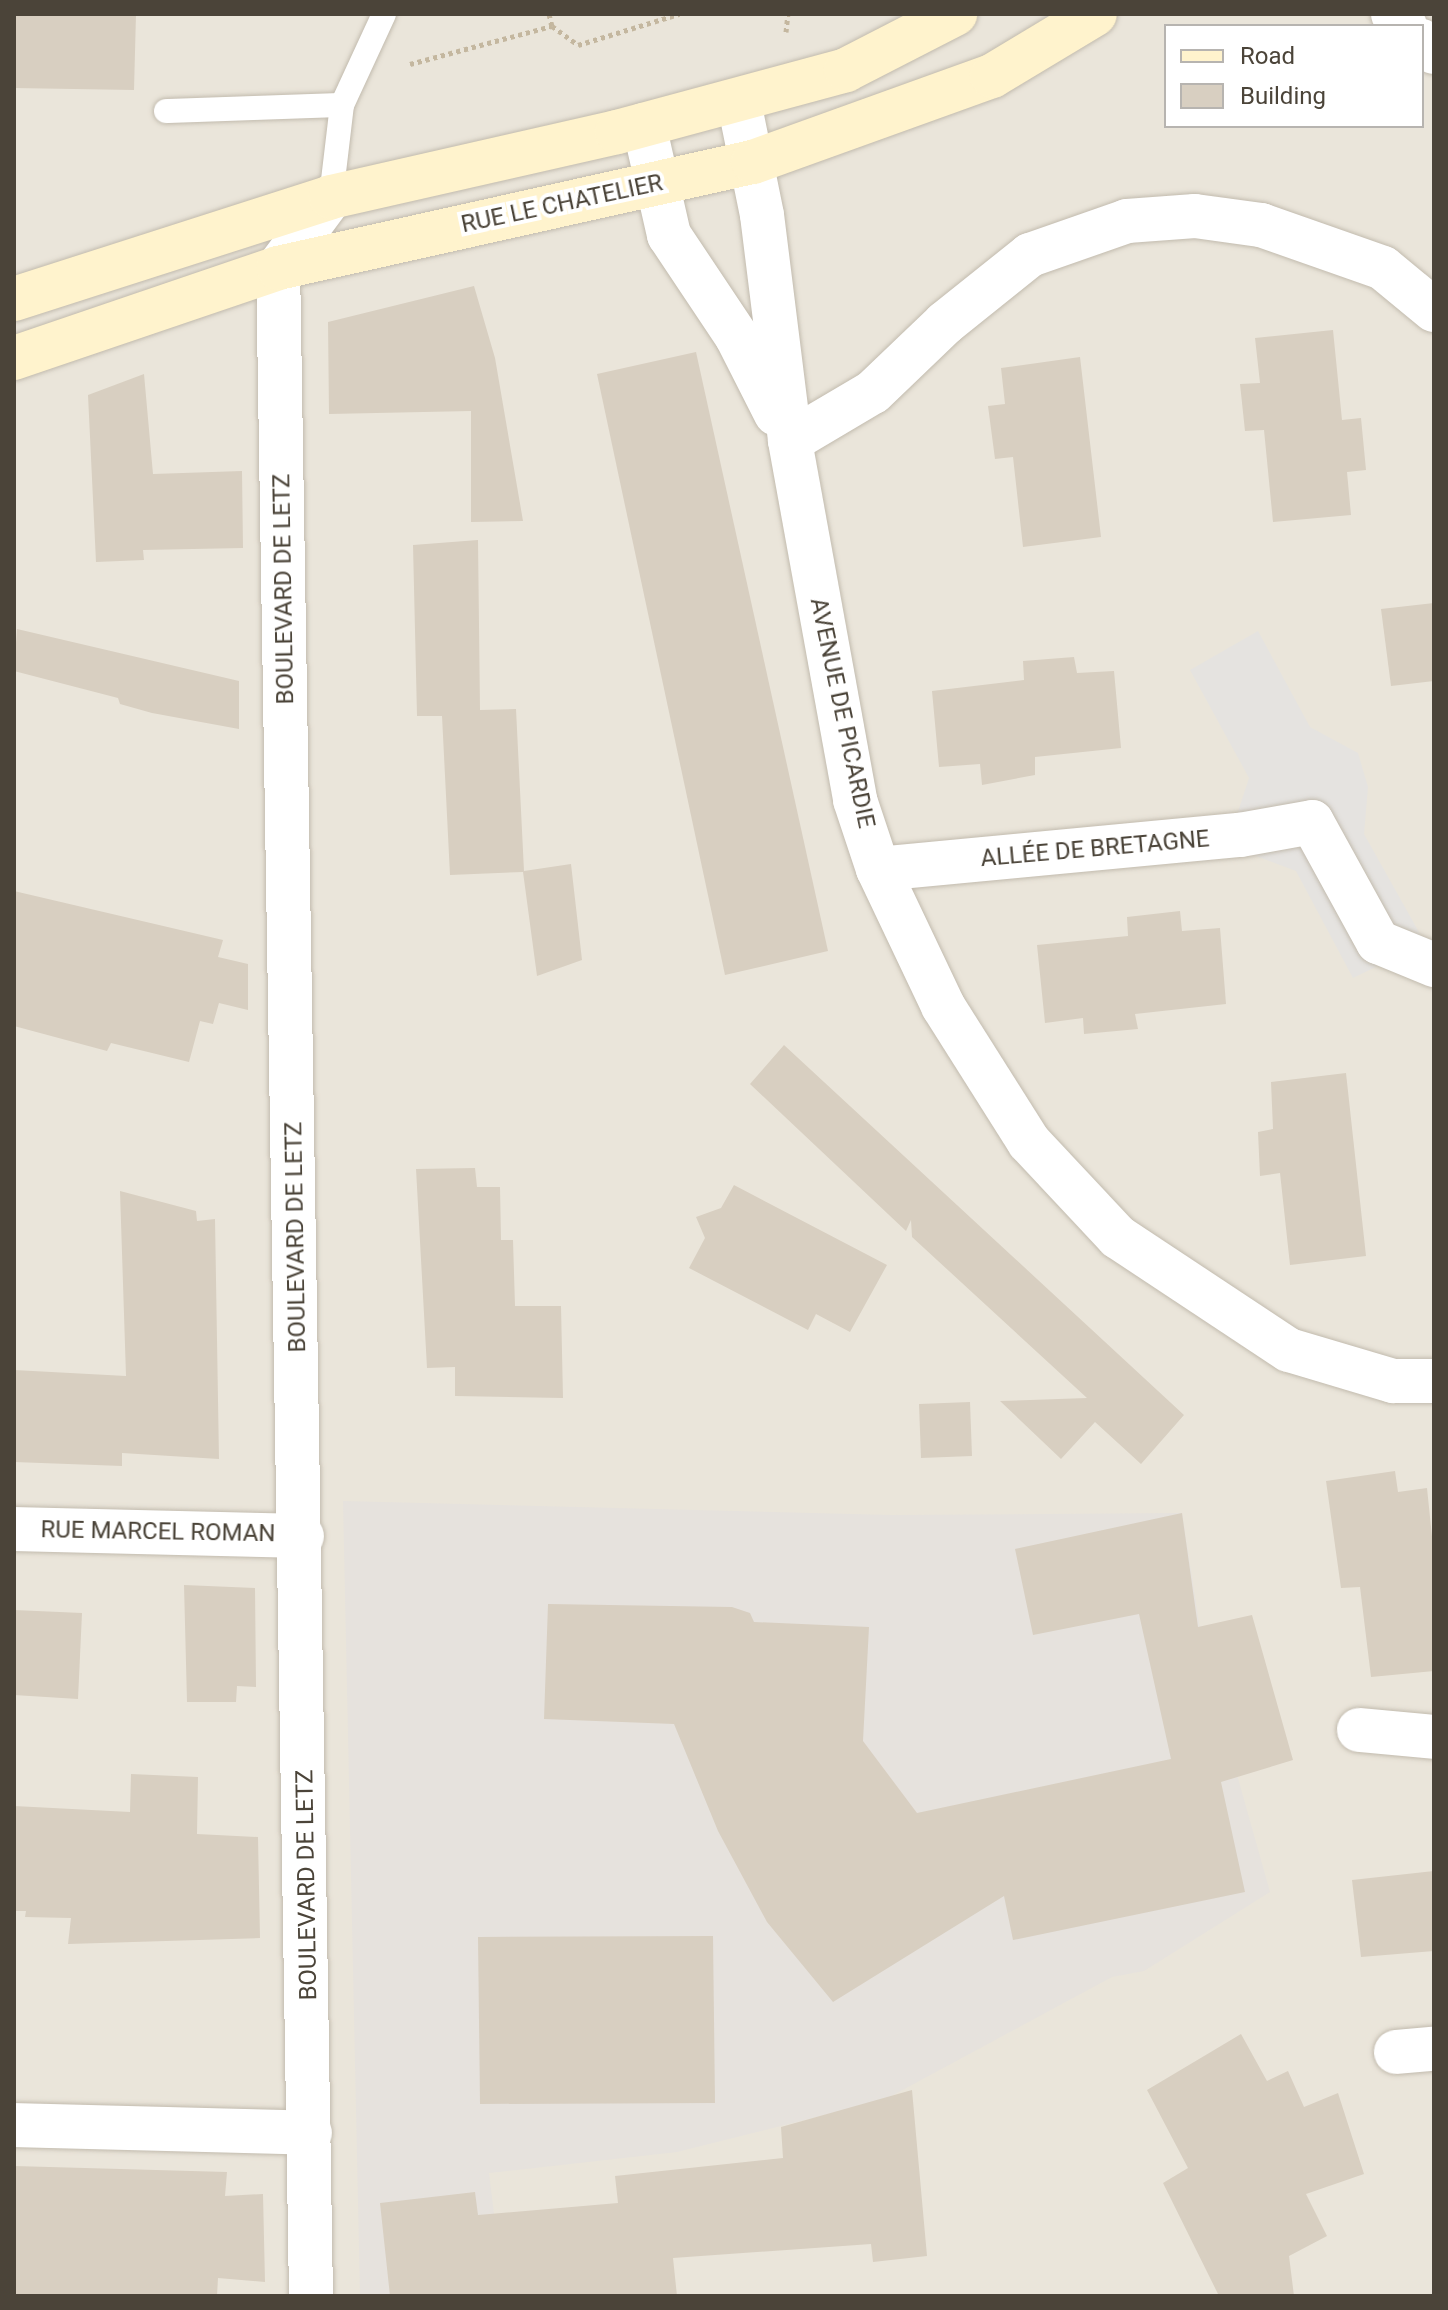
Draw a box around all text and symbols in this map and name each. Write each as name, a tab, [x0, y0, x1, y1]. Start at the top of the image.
legend	[1164, 24, 1424, 128]
text: Road	[1240, 42, 1295, 70]
text: Building	[1240, 82, 1326, 110]
street label: RUE LE CHATELIER	[459, 169, 665, 239]
street label: BOULEVARD DE LETZ	[268, 473, 300, 705]
street label: AVENUE DE PICARDIE	[804, 595, 880, 831]
street label: ALLÉE DE BRETAGNE	[979, 825, 1211, 873]
street label: BOULEVARD DE LETZ	[280, 1121, 312, 1353]
street label: RUE MARCEL ROMAN	[40, 1516, 276, 1548]
street label: BOULEVARD DE LETZ	[291, 1769, 323, 2001]

